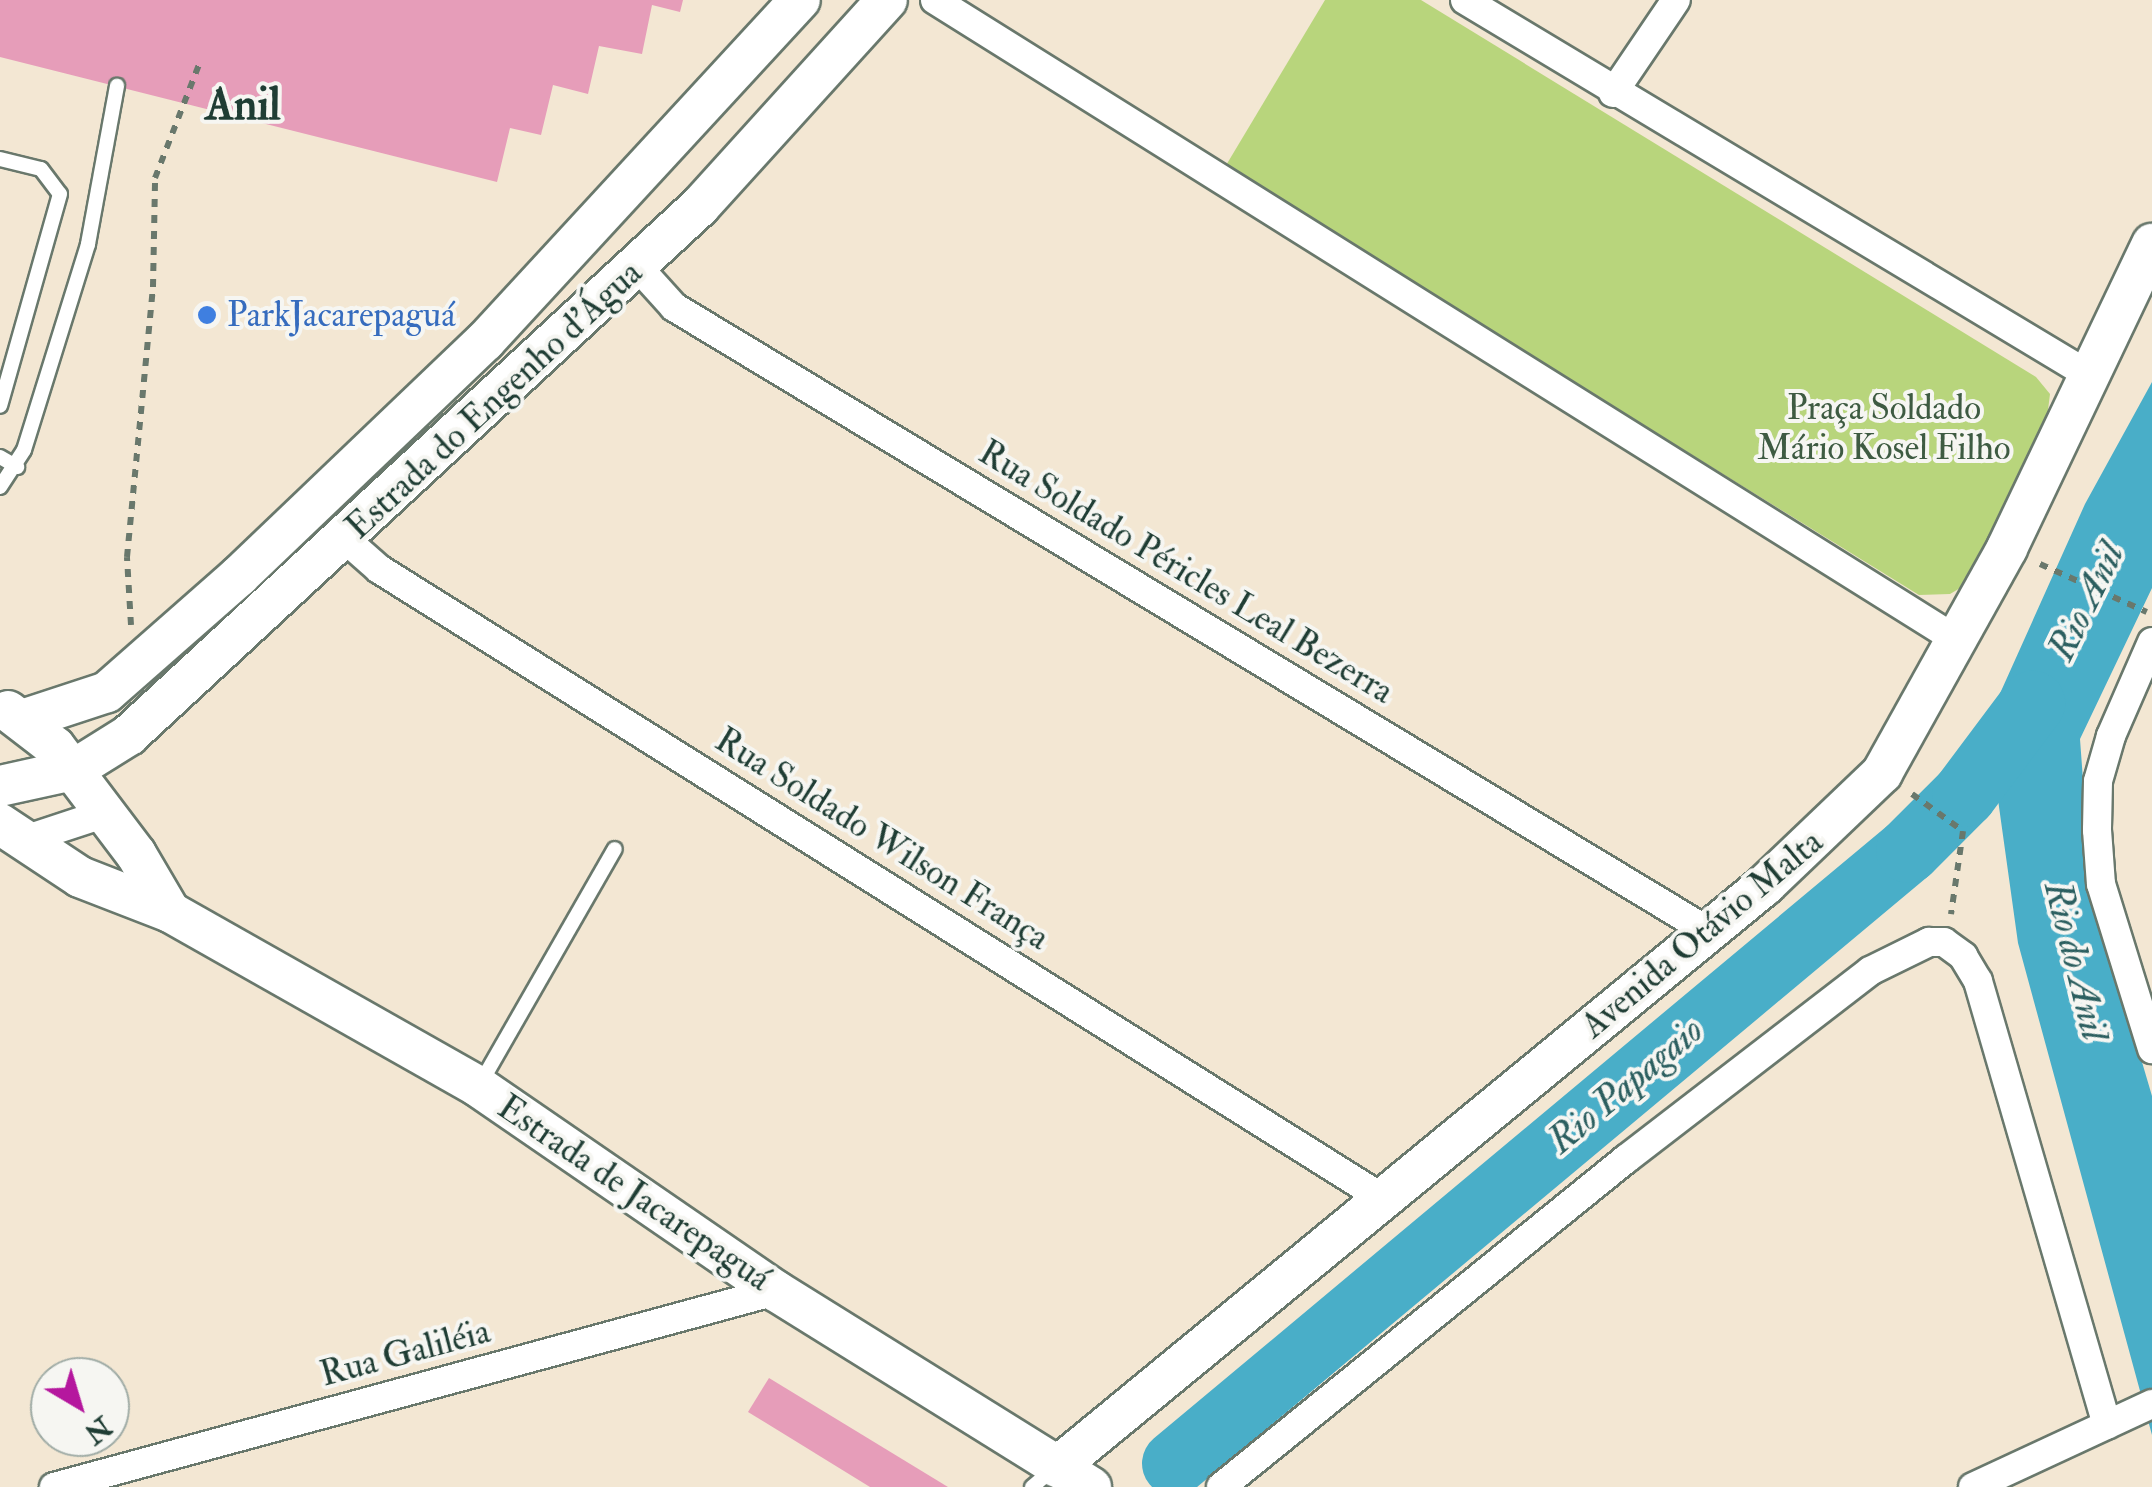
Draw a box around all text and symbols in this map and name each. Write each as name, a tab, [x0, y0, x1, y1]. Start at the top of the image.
district label: Anil	[205, 79, 281, 133]
street label: Estrada do Engenho d'Água	[337, 252, 651, 548]
place label: ParkJacarepaguá	[227, 294, 456, 336]
marker: ParkJacarepaguá	[196, 304, 218, 326]
park label: Praça Soldado Mário Kosel Filho	[1757, 387, 2011, 469]
street label: Rua Soldado Péricles Leal Bezerra	[971, 431, 1401, 713]
water label: Rio Anil	[2039, 536, 2135, 668]
street label: Rua Soldado Wilson França	[707, 719, 1057, 959]
street label: Avenida Otávio Malta	[1573, 821, 1831, 1047]
water label: Rio do Anil	[2033, 877, 2117, 1045]
water label: Rio Papagaio	[1539, 1008, 1713, 1164]
street label: Estrada de Jacarepaguá	[490, 1086, 778, 1300]
street label: Rua Galiléia	[316, 1310, 494, 1396]
north arrow	[30, 1357, 130, 1457]
text: N	[77, 1408, 118, 1451]

